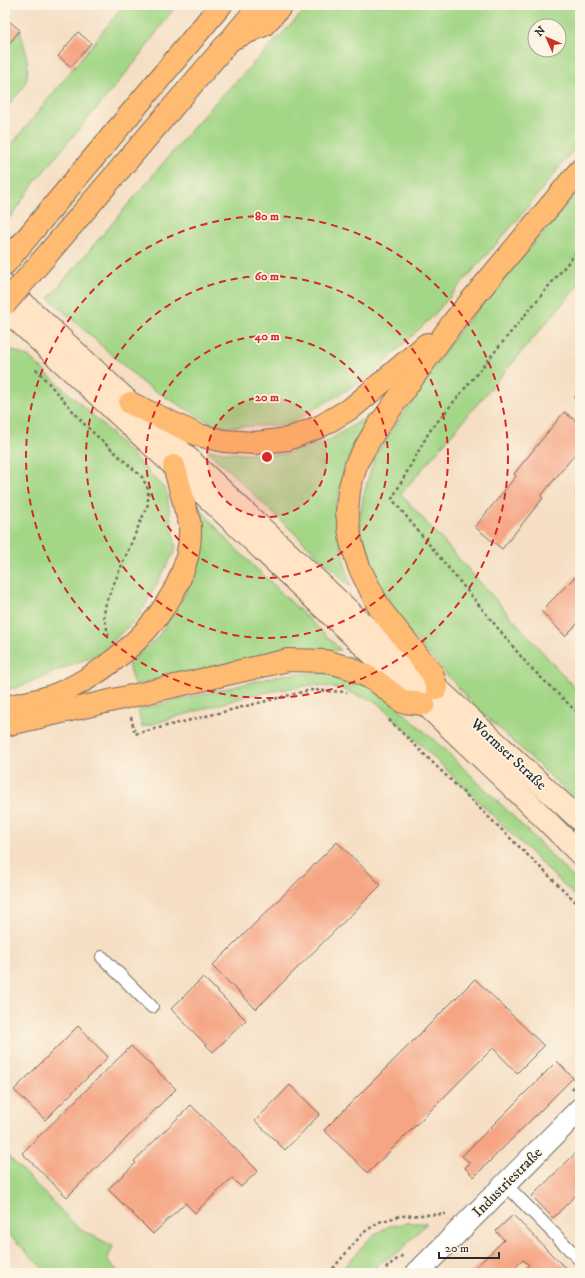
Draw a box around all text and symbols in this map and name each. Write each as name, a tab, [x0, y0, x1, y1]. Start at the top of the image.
north arrow	[527, 18, 567, 58]
text: N	[532, 23, 549, 40]
text: 80 m	[255, 209, 279, 224]
text: 60 m	[255, 269, 279, 284]
text: 40 m	[254, 329, 279, 344]
text: 20 m	[255, 390, 279, 405]
centre of rings	[260, 450, 274, 464]
street label: Wormser Straße	[466, 714, 551, 794]
street label: Industriestraße	[468, 1143, 546, 1221]
scale bar	[439, 1234, 499, 1260]
text: 20 m	[445, 1241, 469, 1256]

